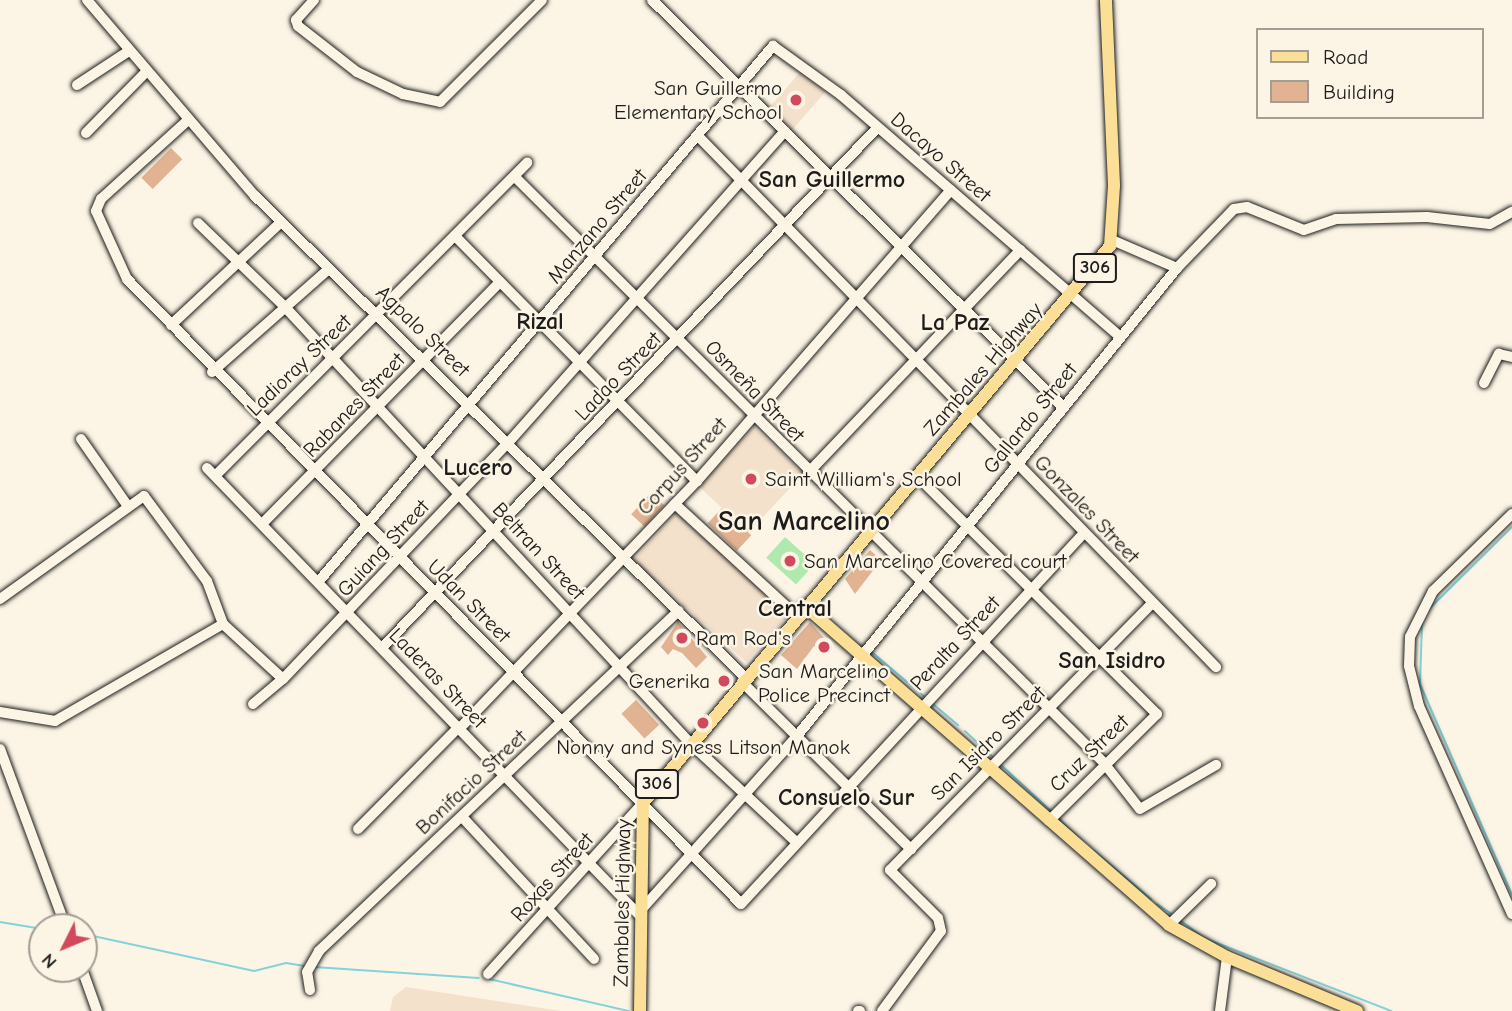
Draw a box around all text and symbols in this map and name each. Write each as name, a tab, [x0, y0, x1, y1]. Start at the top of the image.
legend	[1256, 28, 1484, 119]
text: Road	[1323, 45, 1368, 69]
place label: San Guillermo Elementary School	[614, 75, 782, 125]
text: Building	[1323, 80, 1395, 104]
marker: San Guillermo Elementary School	[788, 92, 804, 108]
street label: Dacayo Street	[886, 107, 996, 207]
street label: Manzano Street	[542, 164, 652, 288]
district label: San Guillermo	[759, 166, 905, 194]
road number: 306	[1072, 252, 1118, 284]
street label: Agpalo Street	[371, 280, 475, 382]
street label: Zambales Highway	[918, 297, 1048, 441]
district label: Rizal	[516, 308, 564, 336]
street label: Ladioray Street	[241, 309, 357, 421]
district label: La Paz	[921, 309, 989, 337]
street label: Ladao Street	[569, 326, 667, 426]
street label: Osmeña Street	[700, 335, 810, 447]
street label: Rabanes Street	[298, 347, 410, 463]
street label: Gallardo Street	[978, 357, 1082, 479]
street label: Corpus Street	[632, 412, 732, 520]
street label: Gonzales Street	[1029, 450, 1145, 568]
district label: Lucero	[443, 454, 513, 482]
place label: Saint William's School	[765, 466, 962, 492]
marker: Saint William's School	[743, 471, 759, 487]
street label: Guiang Street	[332, 494, 434, 602]
street label: Beltran Street	[487, 497, 591, 605]
district label: San Marcelino	[718, 504, 890, 538]
place label: San Marcelino Covered court	[804, 548, 1066, 574]
marker: San Marcelino Covered court	[782, 553, 798, 569]
street label: Udan Street	[422, 554, 516, 648]
street label: Peralta Street	[905, 590, 1005, 696]
district label: Central	[758, 595, 832, 623]
street label: Laderas Street	[384, 623, 492, 733]
place label: Ram Rod's	[696, 625, 791, 651]
marker: Ram Rod's	[674, 630, 690, 646]
marker: San Marcelino Police Precinct	[816, 639, 832, 655]
district label: San Isidro	[1059, 647, 1165, 675]
place label: San Marcelino Police Precinct	[758, 658, 890, 708]
place label: Generika	[629, 668, 710, 694]
marker: Generika	[716, 673, 732, 689]
street label: San Isidro Street	[925, 680, 1051, 806]
street label: Cruz Street	[1044, 709, 1134, 797]
marker: Nonny and Syness Litson Manok	[695, 715, 711, 731]
street label: Bonifacio Street	[410, 724, 532, 840]
place label: Nonny and Syness Litson Manok	[556, 734, 850, 760]
road number: 306	[634, 768, 680, 800]
district label: Consuelo Sur	[778, 784, 914, 812]
street label: Zambales Highway	[608, 819, 636, 987]
street label: Roxas Street	[505, 827, 599, 927]
north arrow	[28, 913, 98, 983]
text: N	[37, 949, 61, 973]

